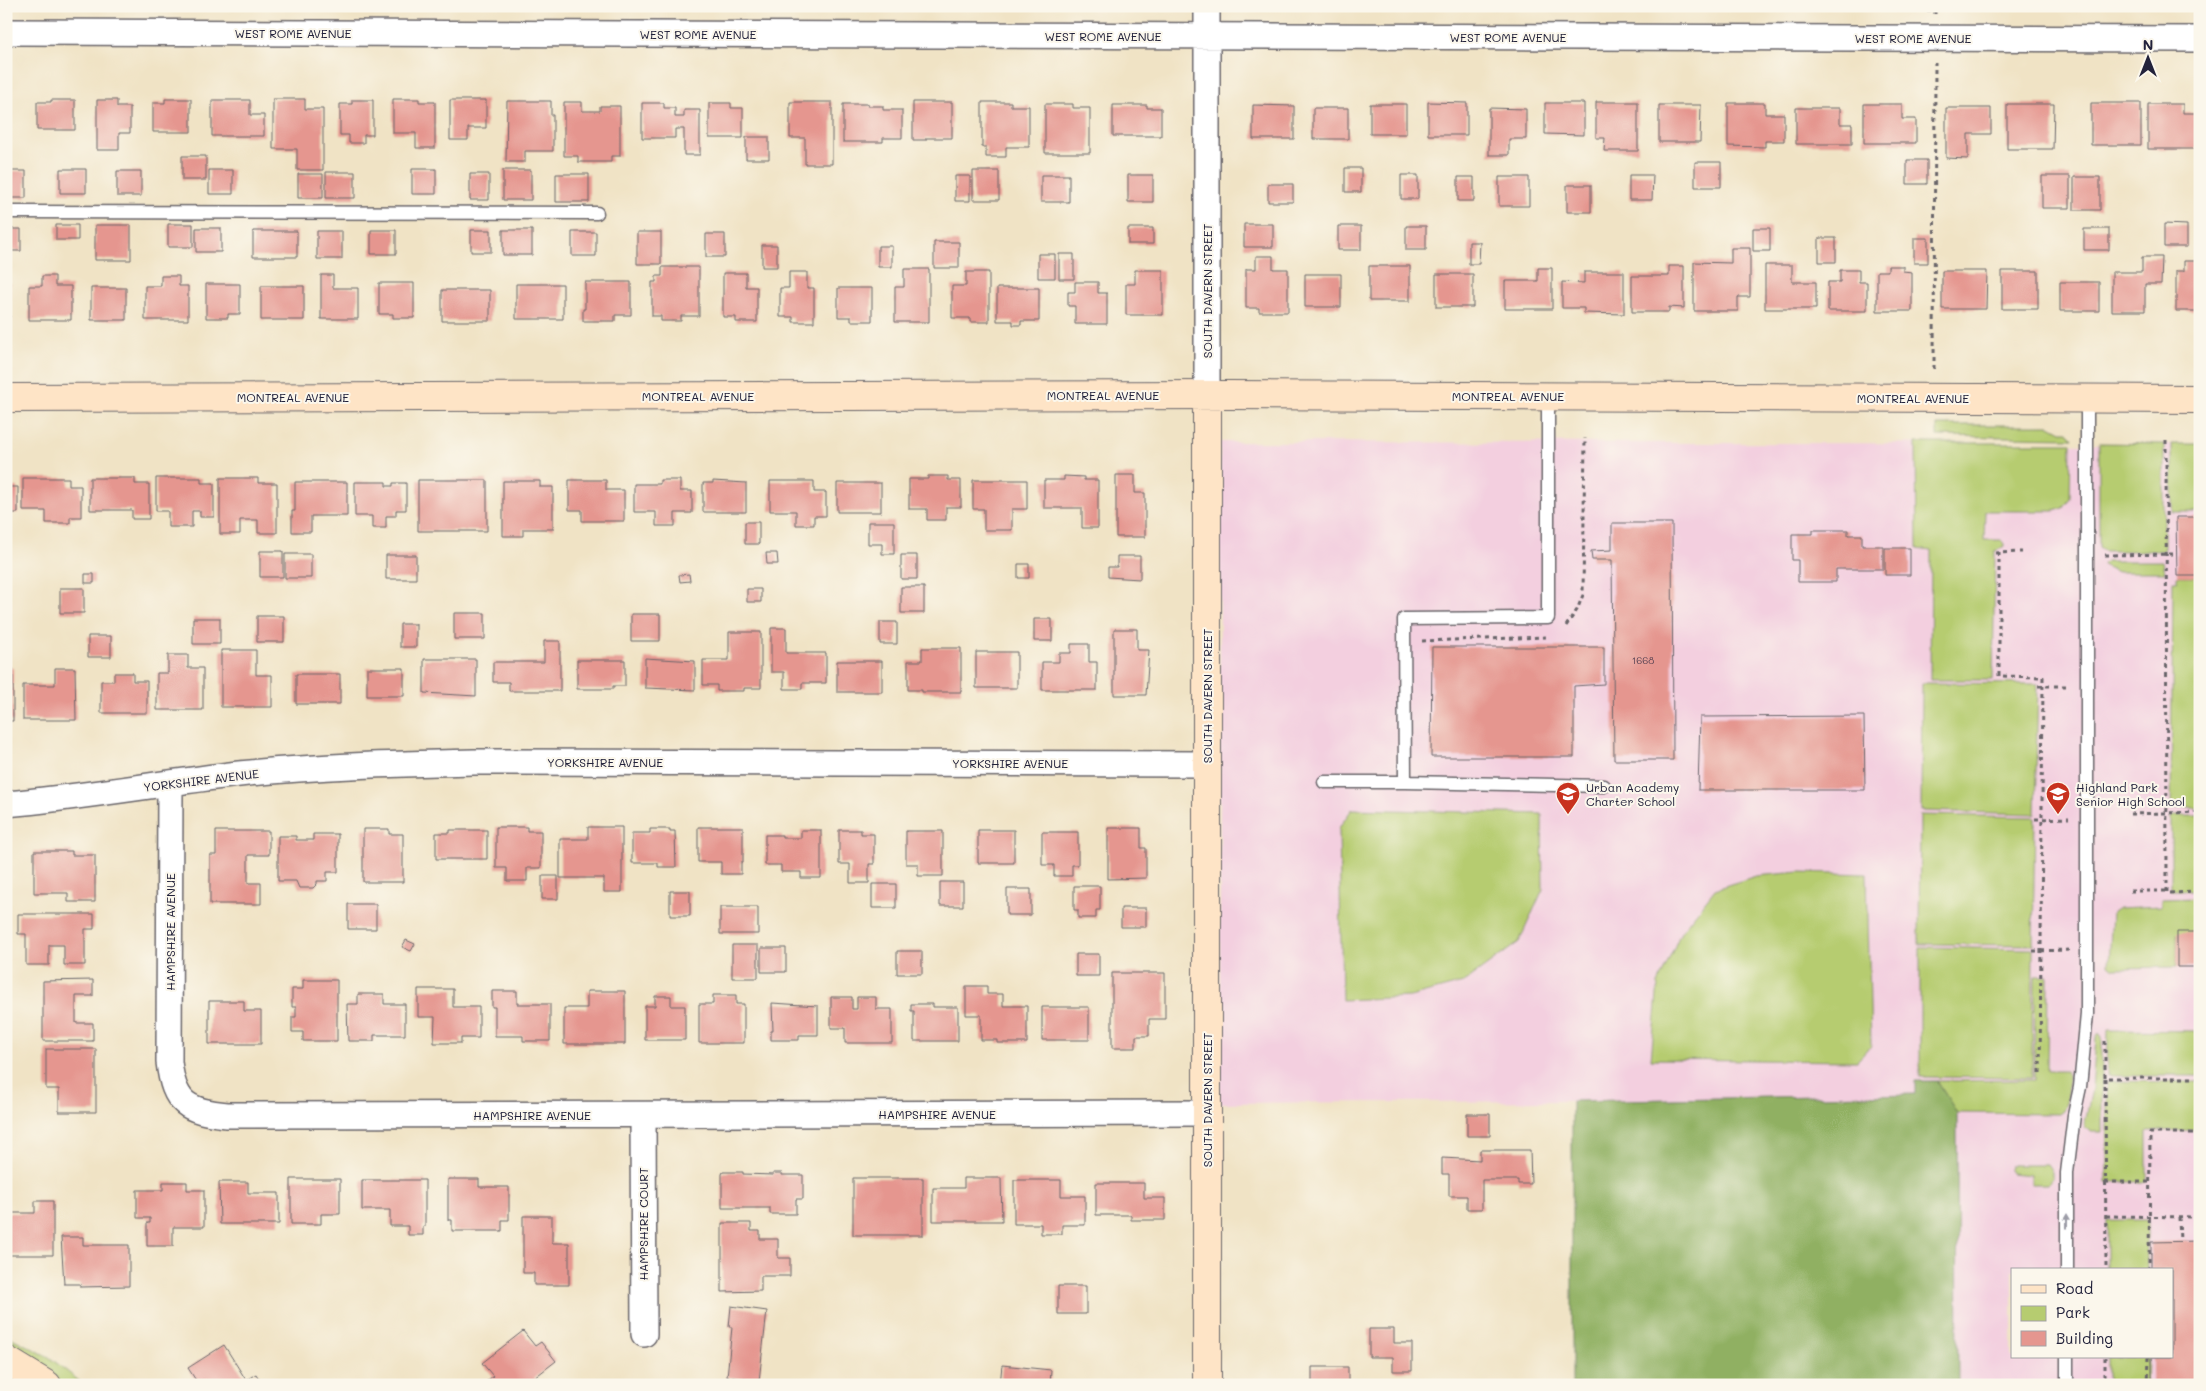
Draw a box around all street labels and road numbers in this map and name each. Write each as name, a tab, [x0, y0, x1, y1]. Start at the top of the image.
street label: WEST ROME AVENUE	[234, 25, 352, 41]
street label: WEST ROME AVENUE	[639, 26, 757, 42]
street label: WEST ROME AVENUE	[1044, 28, 1162, 44]
street label: WEST ROME AVENUE	[1449, 29, 1567, 45]
street label: WEST ROME AVENUE	[1854, 30, 1972, 46]
street label: SOUTH DAVERN STREET	[1199, 223, 1215, 358]
street label: MONTREAL AVENUE	[1047, 387, 1159, 403]
street label: MONTREAL AVENUE	[642, 388, 754, 404]
street label: MONTREAL AVENUE	[1452, 388, 1564, 404]
street label: MONTREAL AVENUE	[237, 389, 349, 405]
street label: MONTREAL AVENUE	[1857, 390, 1969, 406]
street label: SOUTH DAVERN STREET	[1199, 628, 1215, 763]
street label: YORKSHIRE AVENUE	[547, 754, 663, 770]
street label: YORKSHIRE AVENUE	[952, 755, 1068, 771]
street label: YORKSHIRE AVENUE	[142, 765, 260, 795]
street label: HAMPSHIRE AVENUE	[162, 873, 178, 991]
street label: SOUTH DAVERN STREET	[1199, 1032, 1215, 1167]
street label: HAMPSHIRE AVENUE	[878, 1106, 996, 1122]
street label: HAMPSHIRE AVENUE	[473, 1107, 591, 1123]
street label: HAMPSHIRE COURT	[635, 1167, 651, 1281]

